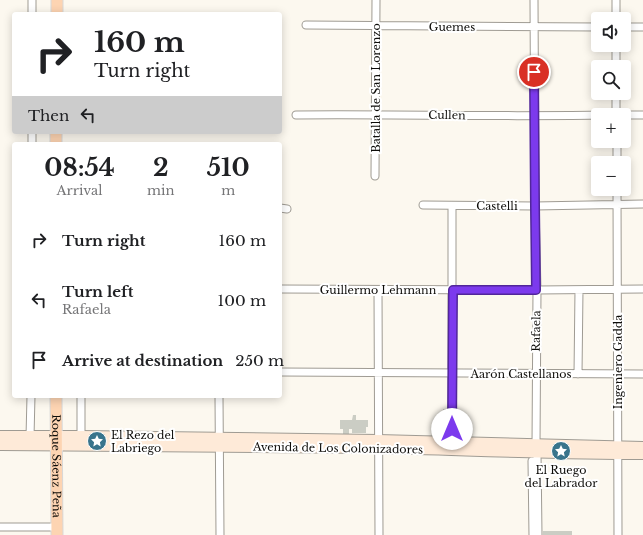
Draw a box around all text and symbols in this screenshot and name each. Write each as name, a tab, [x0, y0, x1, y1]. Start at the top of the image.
map controls	[591, 12, 631, 196]
button: sound	[591, 12, 631, 52]
street label: Guemes	[429, 20, 475, 34]
street label: Batalla de San Lorenzo	[369, 23, 383, 153]
text: 160 m	[94, 25, 185, 60]
icon: right	[28, 28, 80, 80]
pin	[517, 55, 551, 89]
text: Turn right	[94, 60, 190, 82]
button: search	[591, 60, 631, 100]
icon: arrive	[523, 61, 545, 83]
icon: left	[77, 104, 99, 126]
text: Then	[28, 106, 69, 125]
street label: Cullen	[428, 108, 466, 122]
button: +	[591, 108, 631, 148]
text: 08:54	[44, 153, 115, 182]
text: 2	[153, 153, 169, 182]
text: 510	[207, 153, 250, 182]
button: −	[591, 156, 631, 196]
text: Arrival	[57, 182, 103, 199]
text: min	[147, 182, 174, 199]
text: m	[221, 182, 235, 199]
street label: Castelli	[476, 199, 518, 213]
icon: right	[28, 229, 50, 251]
text: Turn right	[62, 231, 145, 250]
text: 160 m	[219, 231, 266, 250]
text: Turn left	[62, 282, 133, 301]
street label: Guillermo Lehmann	[320, 283, 437, 297]
icon: left	[28, 289, 50, 311]
text: 100 m	[217, 291, 266, 310]
text: Rafaela	[62, 301, 111, 318]
street label: Rafaela	[529, 309, 543, 352]
street label: Ingeniero Gadda	[611, 314, 625, 409]
icon: arrive	[28, 349, 50, 371]
text: Arrive at destination	[62, 351, 223, 370]
text: 250 m	[235, 351, 284, 370]
street label: Aarón Castellanos	[469, 367, 572, 381]
position arrow	[431, 408, 473, 450]
street label: Roque Sáenz Peña	[49, 414, 64, 519]
place label: El Rezo del Labriego	[111, 428, 175, 455]
place icon: El Rezo del Labriego	[86, 430, 108, 452]
street label: Avenida de Los Colonizadores	[252, 439, 423, 456]
place icon: El Ruego del Labrador	[550, 440, 572, 462]
place label: El Ruego del Labrador	[525, 463, 598, 490]

